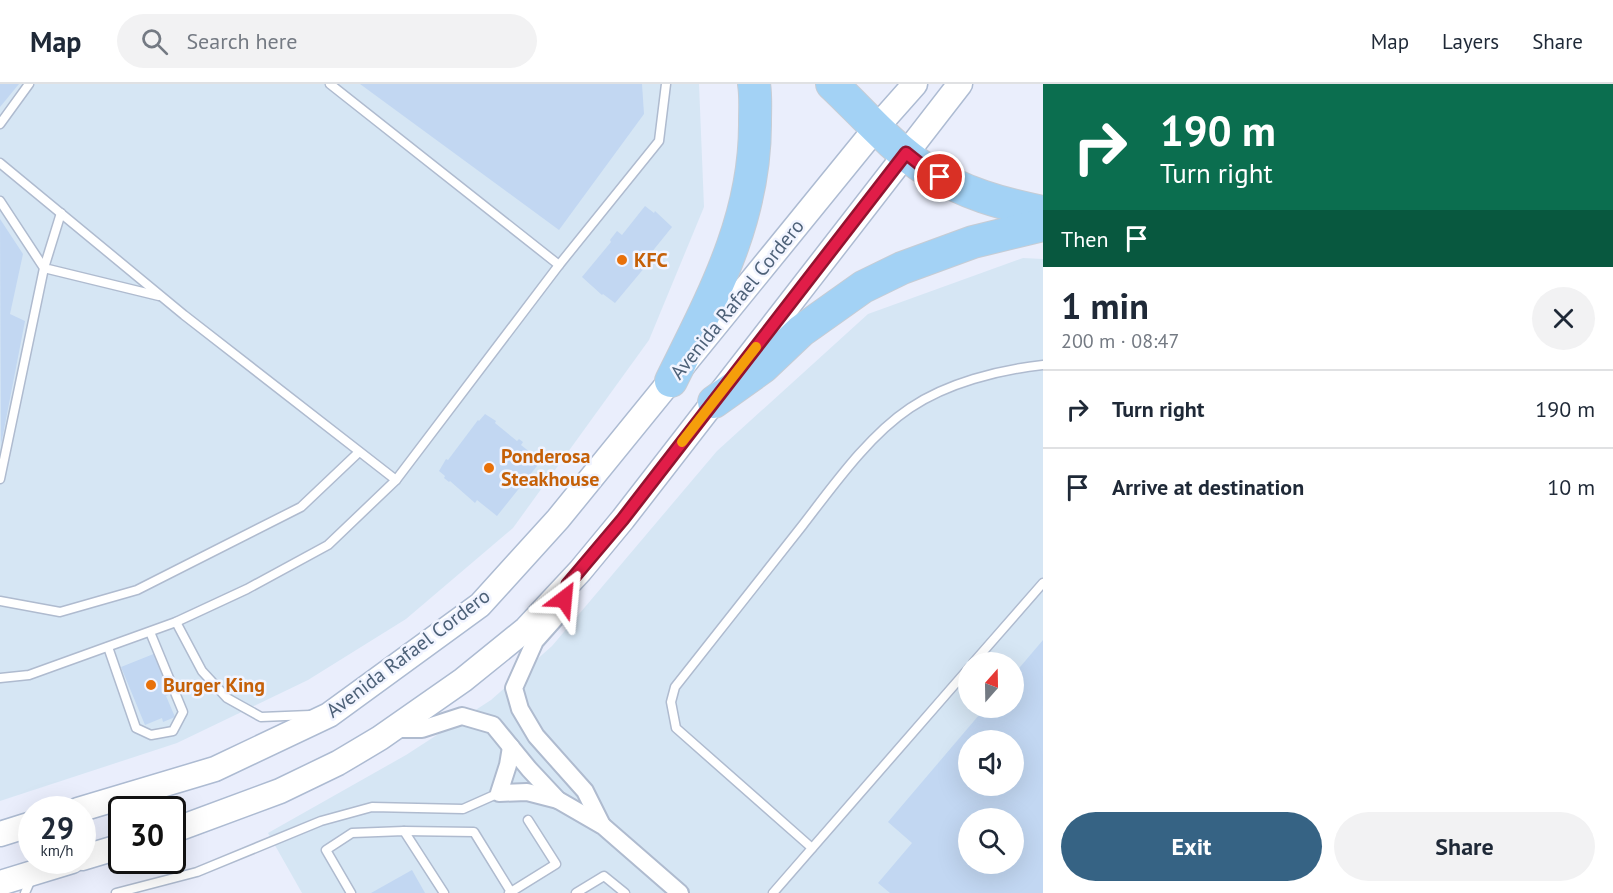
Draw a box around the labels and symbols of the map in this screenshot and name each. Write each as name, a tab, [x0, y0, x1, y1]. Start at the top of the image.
pin	[914, 151, 965, 202]
street label: Avenida Rafael Cordero	[664, 214, 810, 384]
place label: KFC	[634, 247, 668, 273]
marker: KFC	[615, 253, 629, 267]
place label: Ponderosa Steakhouse	[501, 443, 599, 492]
marker: Ponderosa Steakhouse	[482, 461, 496, 475]
position arrow	[532, 567, 596, 631]
street label: Avenida Rafael Cordero	[321, 583, 495, 723]
north arrow	[958, 652, 1024, 718]
place label: Burger King	[163, 672, 265, 698]
marker: Burger King	[144, 678, 158, 692]
speed limit sign: 30	[108, 796, 186, 874]

